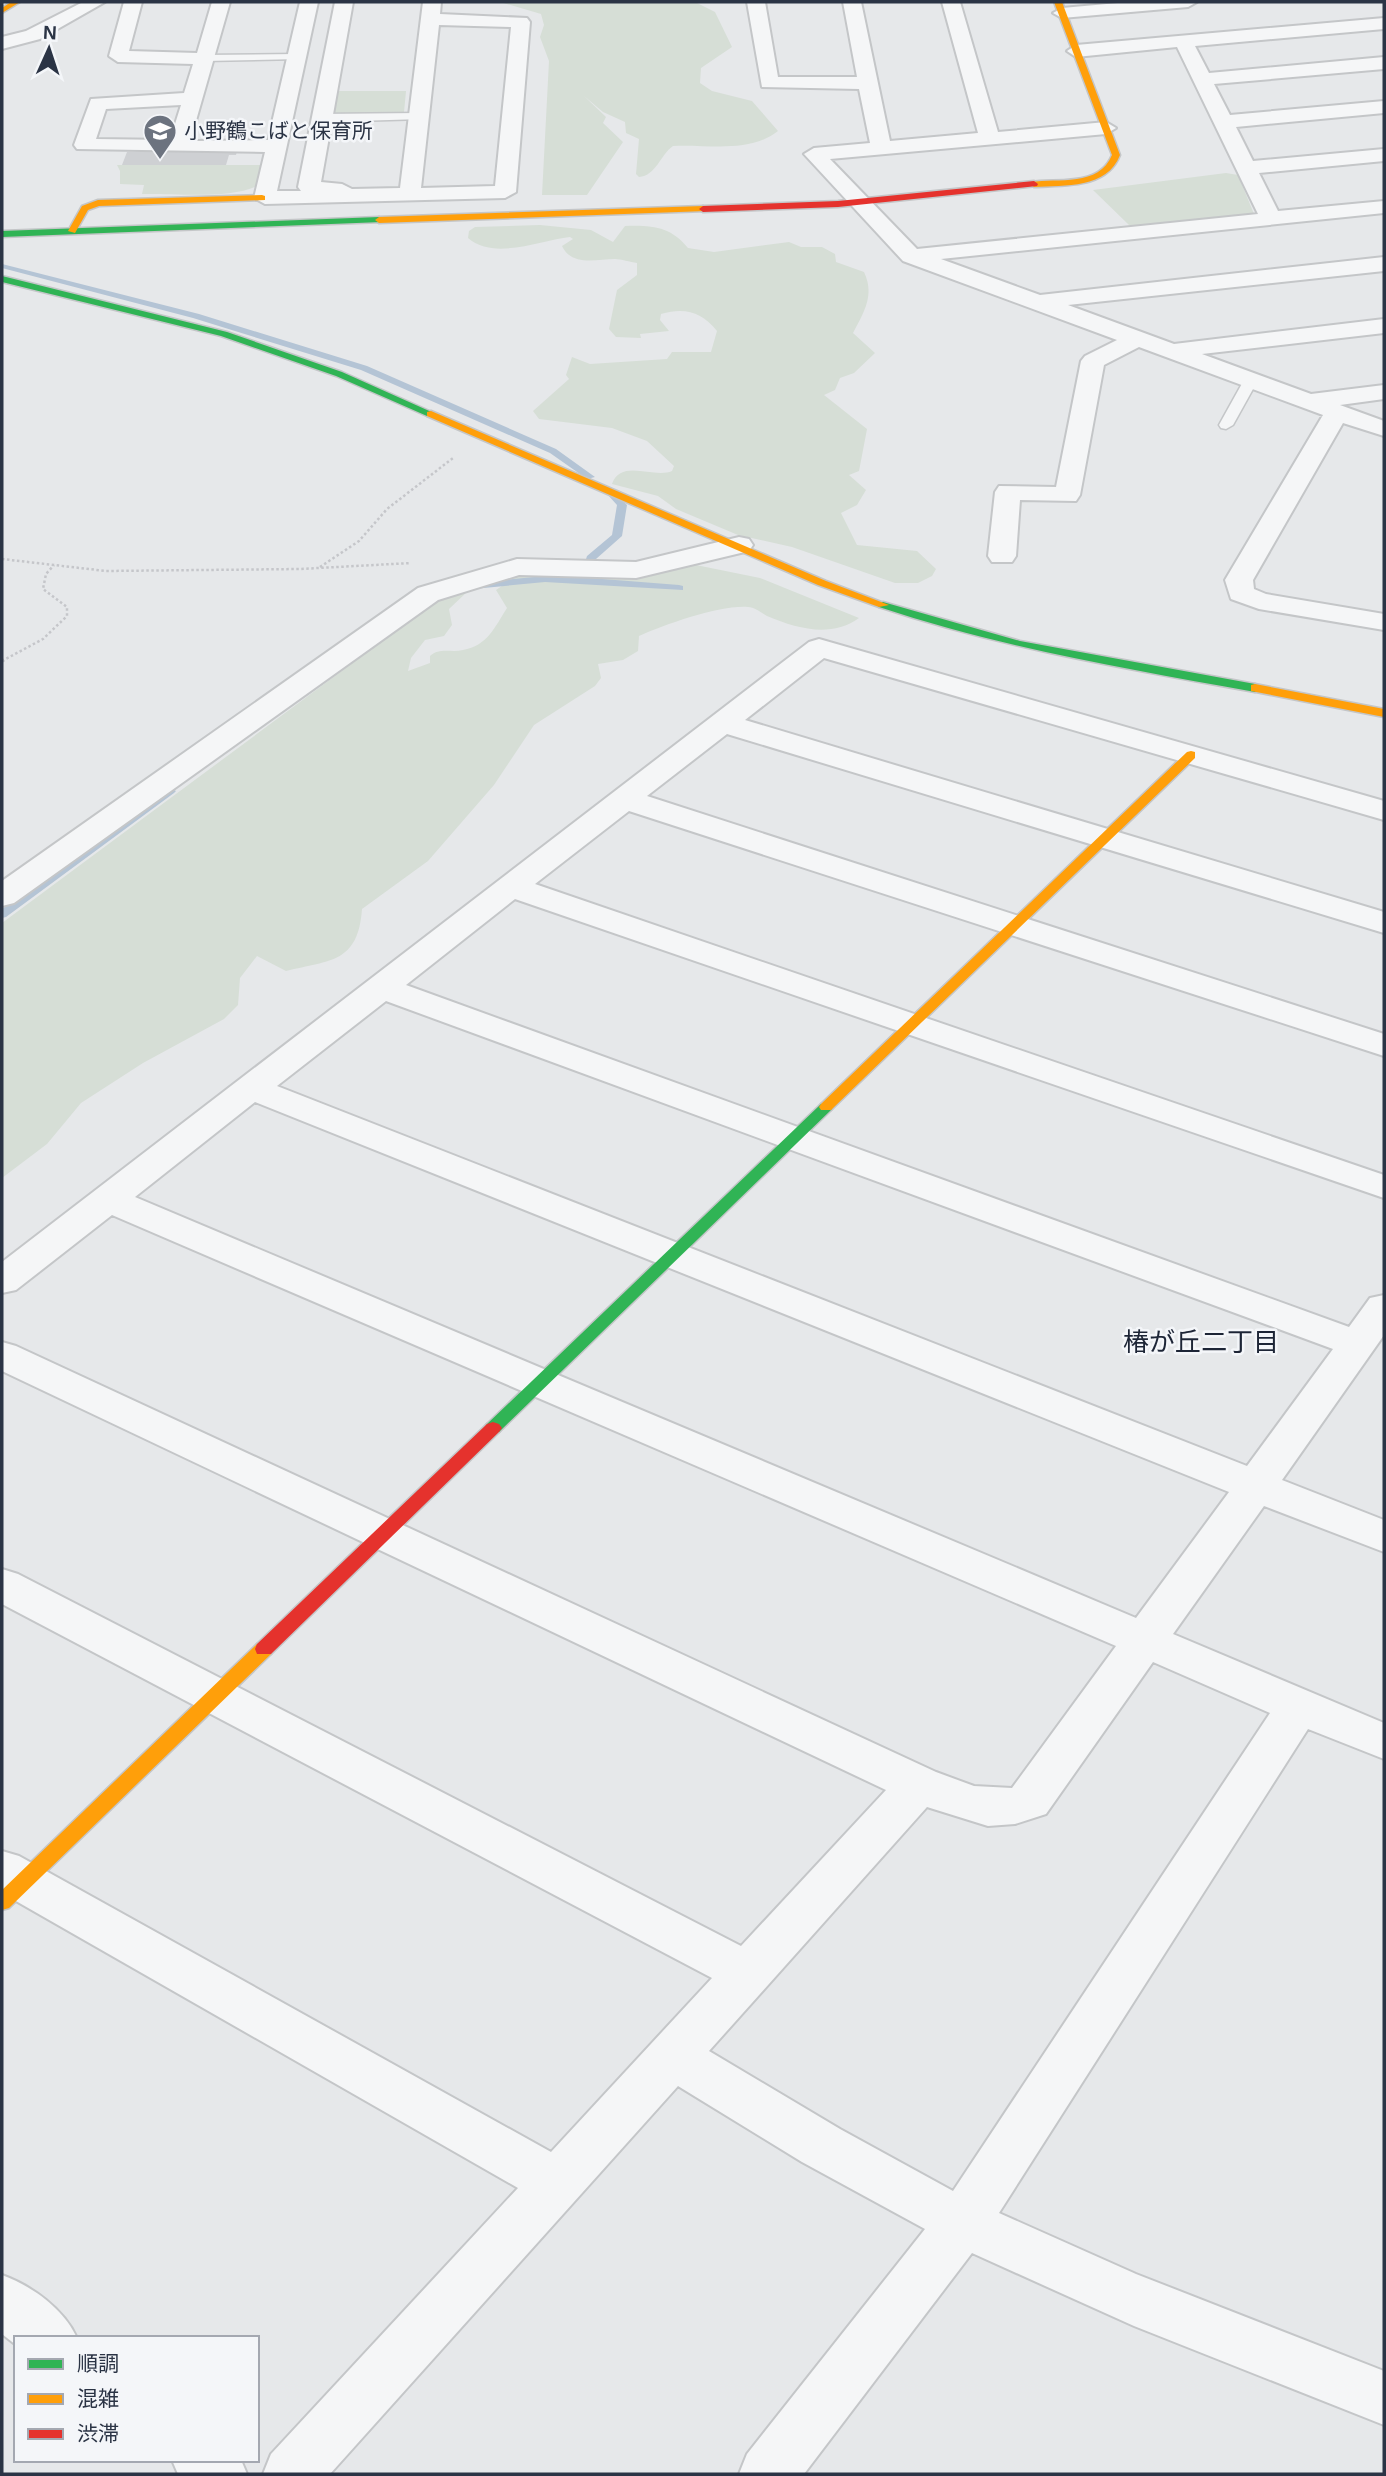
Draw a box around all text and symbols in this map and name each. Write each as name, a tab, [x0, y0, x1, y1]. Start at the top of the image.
north arrow	[14, 14, 84, 84]
text: N	[42, 22, 57, 43]
school or university icon: 小野鶴こばと保育所	[141, 112, 179, 161]
place label: 小野鶴こばと保育所	[184, 119, 373, 142]
district label: 椿が丘二丁目	[1123, 1327, 1279, 1357]
legend	[14, 2336, 259, 2462]
text: 順調	[77, 2352, 119, 2375]
text: 混雑	[77, 2387, 119, 2410]
text: 渋滞	[77, 2422, 119, 2445]

